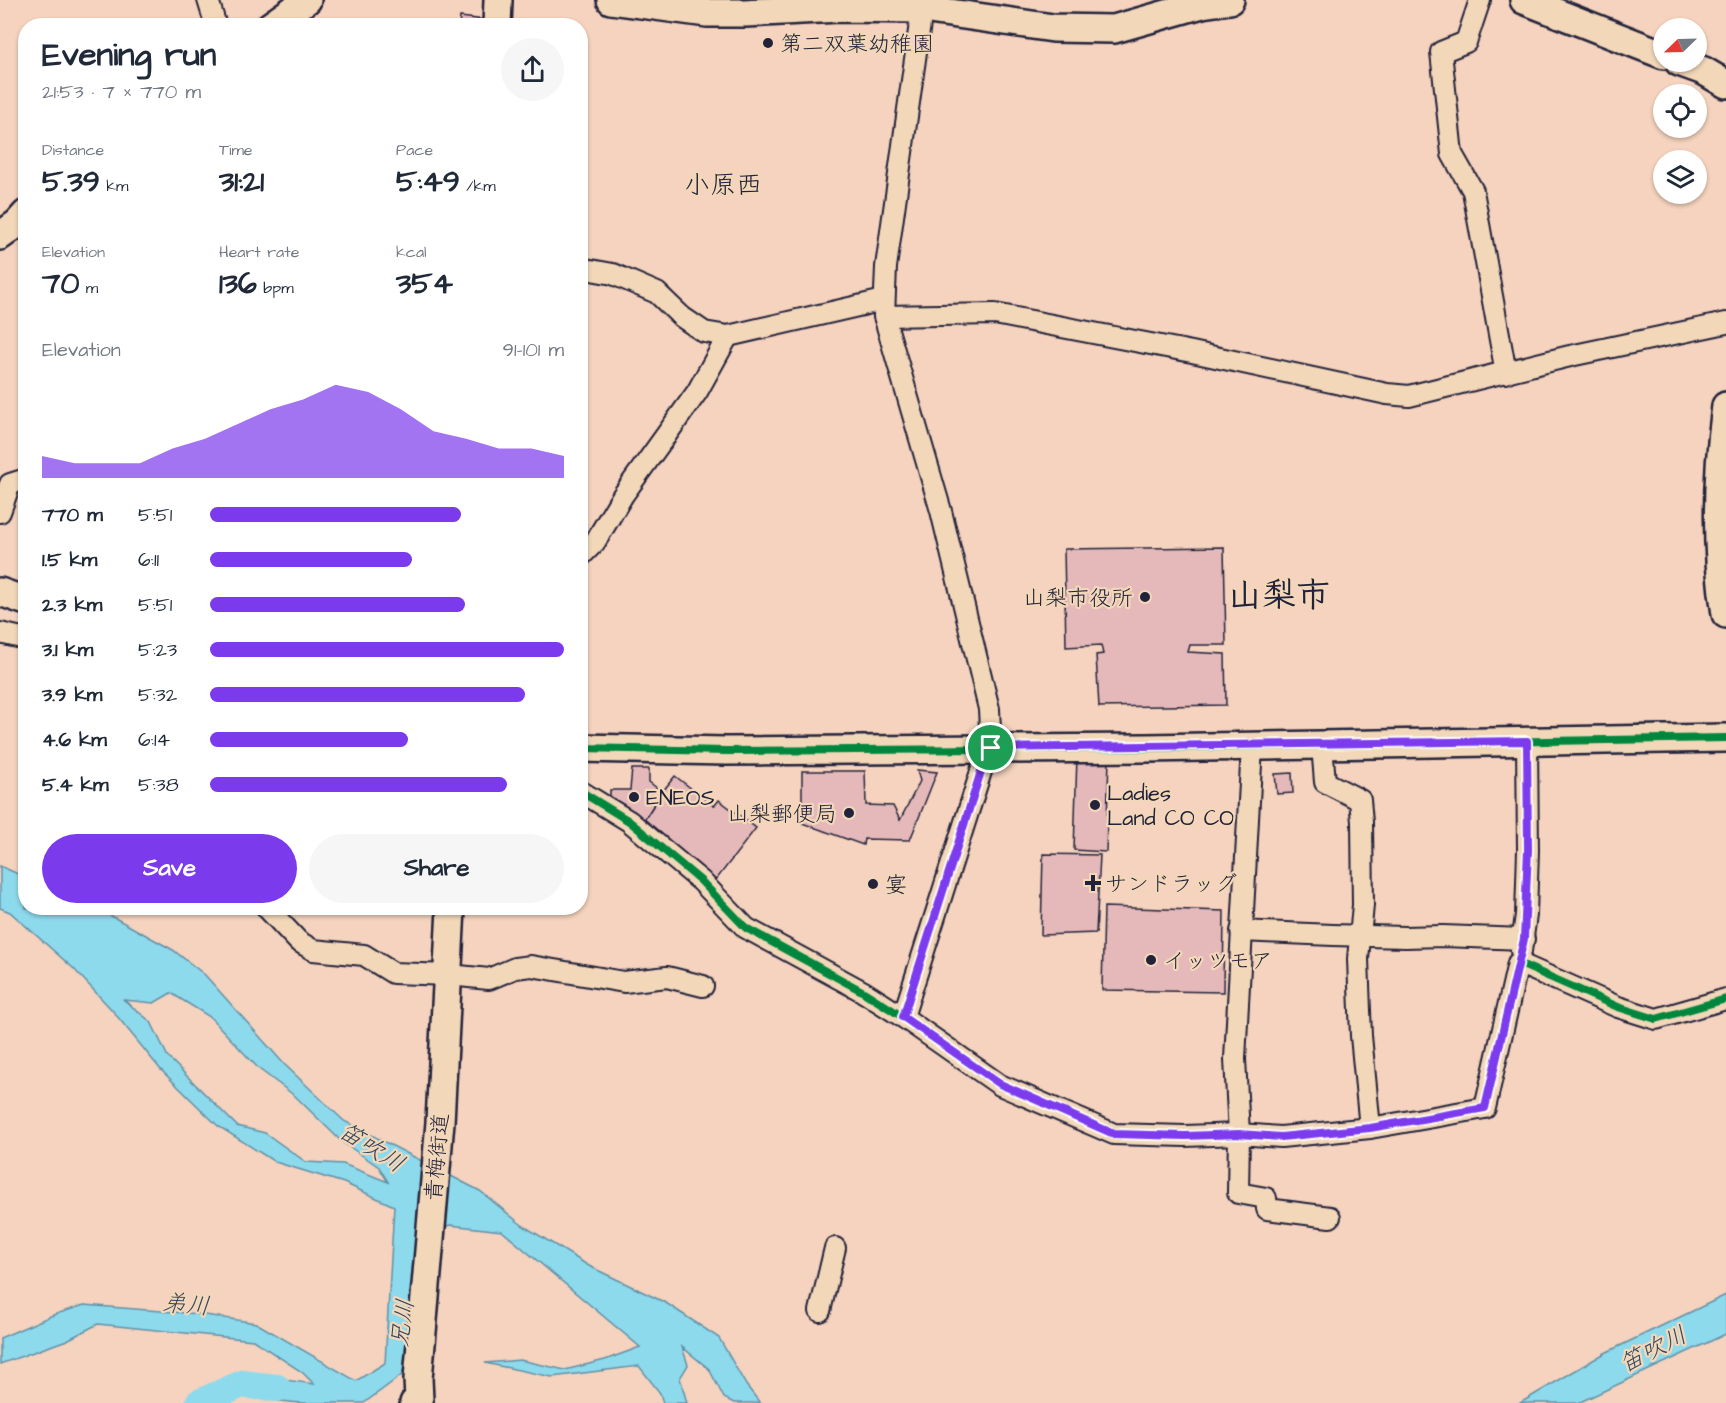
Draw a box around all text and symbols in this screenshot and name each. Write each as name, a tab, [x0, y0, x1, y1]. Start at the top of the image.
north arrow	[1653, 18, 1707, 72]
map controls	[1653, 18, 1707, 204]
place label: 第二双葉幼稚園	[780, 29, 934, 60]
text: Evening run	[42, 32, 216, 78]
marker: 第二双葉幼稚園	[761, 36, 775, 50]
button: share	[501, 38, 564, 101]
text: 21:53 · 7 × 770 m	[42, 78, 201, 106]
button: locate	[1653, 84, 1707, 138]
text: Distance	[42, 139, 104, 161]
text: Time	[219, 139, 253, 161]
text: Pace	[396, 139, 433, 161]
button: layers	[1653, 150, 1707, 204]
text: 5.39	[42, 161, 100, 203]
text: 31:21	[219, 161, 264, 203]
text: 5:49	[396, 161, 460, 203]
district label: 小原西	[684, 167, 762, 203]
text: km	[100, 175, 129, 197]
text: /km	[460, 175, 496, 197]
text: Elevation	[42, 241, 105, 263]
text: Heart rate	[219, 241, 299, 263]
text: kcal	[396, 241, 427, 263]
text: 70	[42, 263, 79, 305]
text: 136	[219, 263, 257, 305]
text: 354	[396, 263, 453, 305]
text: m	[79, 277, 98, 299]
text: bpm	[257, 277, 294, 299]
text: Elevation	[42, 336, 121, 364]
text: 91–101 m	[503, 336, 564, 364]
text: 770 m	[42, 501, 103, 529]
text: 5:51	[138, 501, 172, 529]
text: 1.5 km	[42, 546, 97, 574]
text: 6:11	[138, 546, 159, 574]
district label: 山梨市	[1228, 572, 1330, 620]
place label: 山梨市役所	[1023, 583, 1133, 614]
marker: 山梨市役所	[1138, 590, 1152, 604]
text: 2.3 km	[42, 591, 102, 619]
text: 5:51	[138, 591, 172, 619]
text: 3.1 km	[42, 636, 93, 664]
text: 5:23	[138, 636, 177, 664]
text: 3.9 km	[42, 681, 102, 709]
text: 5:32	[138, 681, 177, 709]
pin	[965, 722, 1016, 773]
text: 4.6 km	[42, 726, 107, 754]
text: 6:14	[138, 726, 170, 754]
icon: arrive	[974, 731, 1007, 764]
text: 5.4 km	[42, 771, 108, 799]
text: 5:38	[138, 771, 179, 799]
place label: Ladies Land CO CO	[1107, 778, 1234, 834]
place label: ENEOS	[646, 783, 715, 814]
marker: ENEOS	[627, 790, 641, 804]
marker: Ladies Land CO CO	[1088, 798, 1102, 812]
place label: 山梨郵便局	[727, 799, 837, 830]
marker: 山梨郵便局	[842, 806, 856, 820]
button: Save	[42, 834, 297, 903]
button: Share	[309, 834, 564, 903]
place label: サンドラッグ	[1105, 869, 1237, 900]
place label: 宴	[885, 870, 907, 901]
marker: サンドラッグ	[1086, 876, 1100, 890]
marker: 宴	[866, 877, 880, 891]
place label: イッツモア	[1163, 946, 1273, 977]
marker: イッツモア	[1144, 953, 1158, 967]
street label: 青梅街道	[418, 1112, 457, 1202]
water label: 笛吹川	[332, 1114, 411, 1181]
water label: 弟川	[161, 1286, 211, 1324]
water label: 兄川	[383, 1297, 423, 1349]
water label: 笛吹川	[1614, 1318, 1693, 1381]

